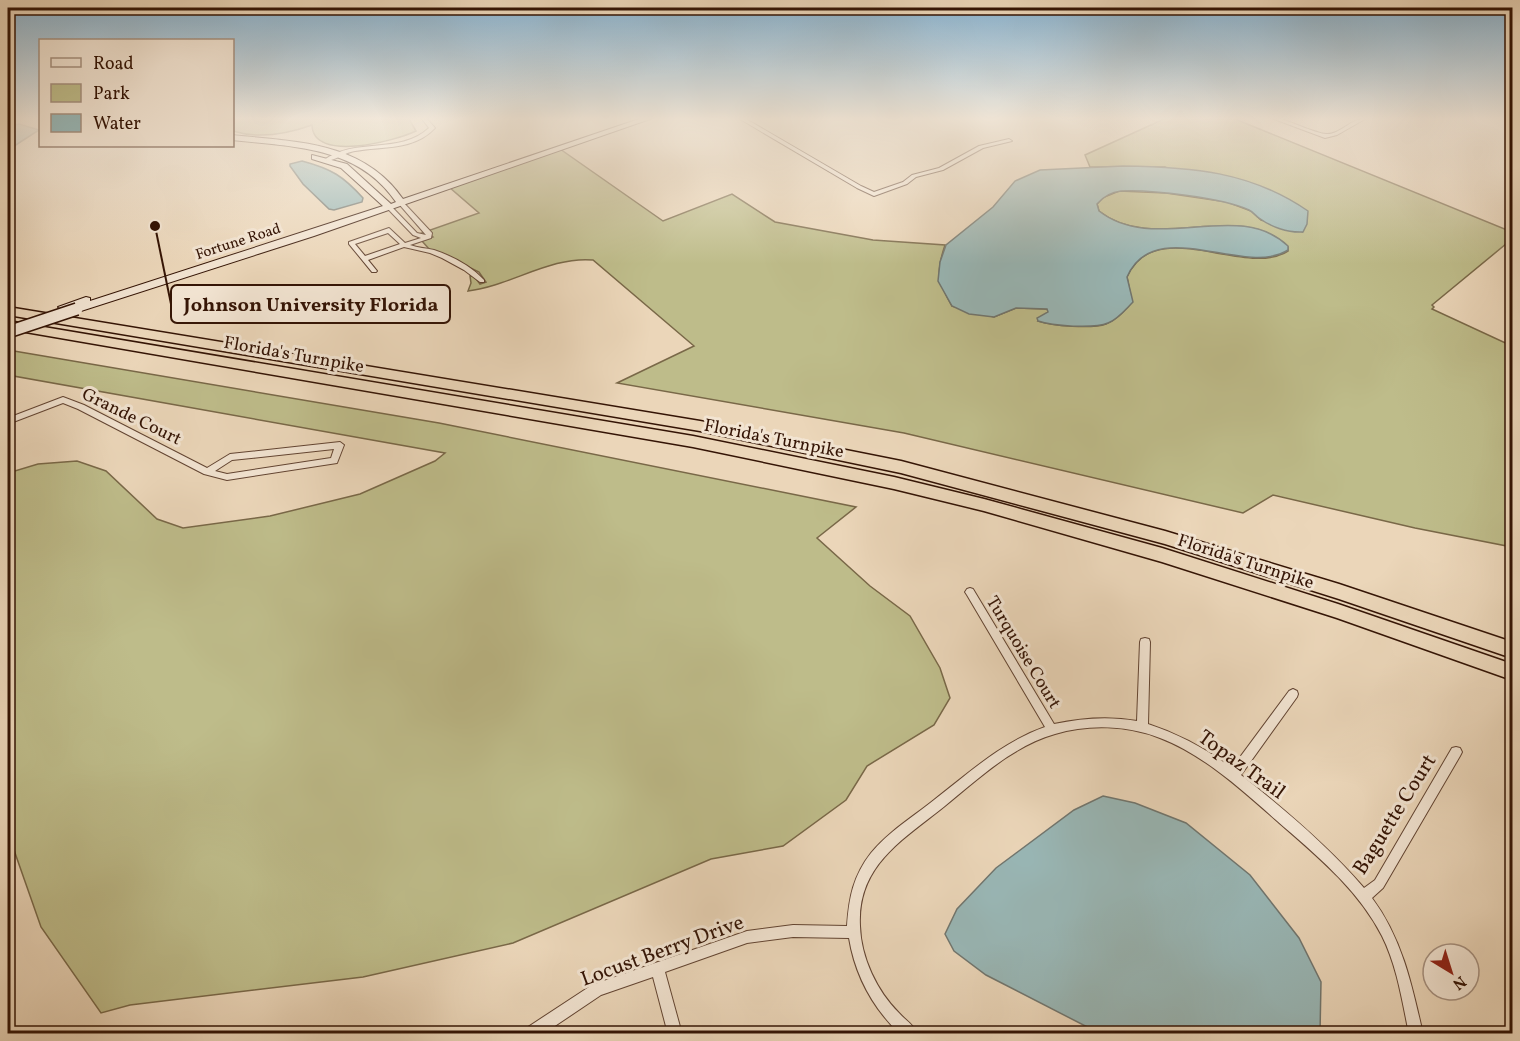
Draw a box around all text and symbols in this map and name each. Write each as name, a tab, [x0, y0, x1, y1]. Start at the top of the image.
legend	[39, 39, 234, 147]
text: Road	[93, 52, 134, 77]
text: Park	[93, 82, 130, 107]
text: Water	[93, 112, 141, 137]
street label: Fortune Road	[193, 219, 284, 266]
callout: Johnson University Florida	[171, 285, 450, 323]
text: Johnson University Florida	[183, 292, 439, 320]
street label: Florida's Turnpike	[222, 331, 366, 380]
street label: Grande Court	[77, 382, 185, 452]
street label: Florida's Turnpike	[702, 414, 846, 465]
street label: Florida's Turnpike	[1174, 529, 1317, 596]
street label: Turquoise Court	[979, 592, 1066, 714]
street label: Topaz Trail	[1191, 724, 1291, 807]
street label: Baguette Court	[1347, 749, 1444, 881]
street label: Locust Berry Drive	[577, 908, 748, 994]
north arrow	[1421, 942, 1481, 1002]
text: N	[1447, 970, 1470, 995]

